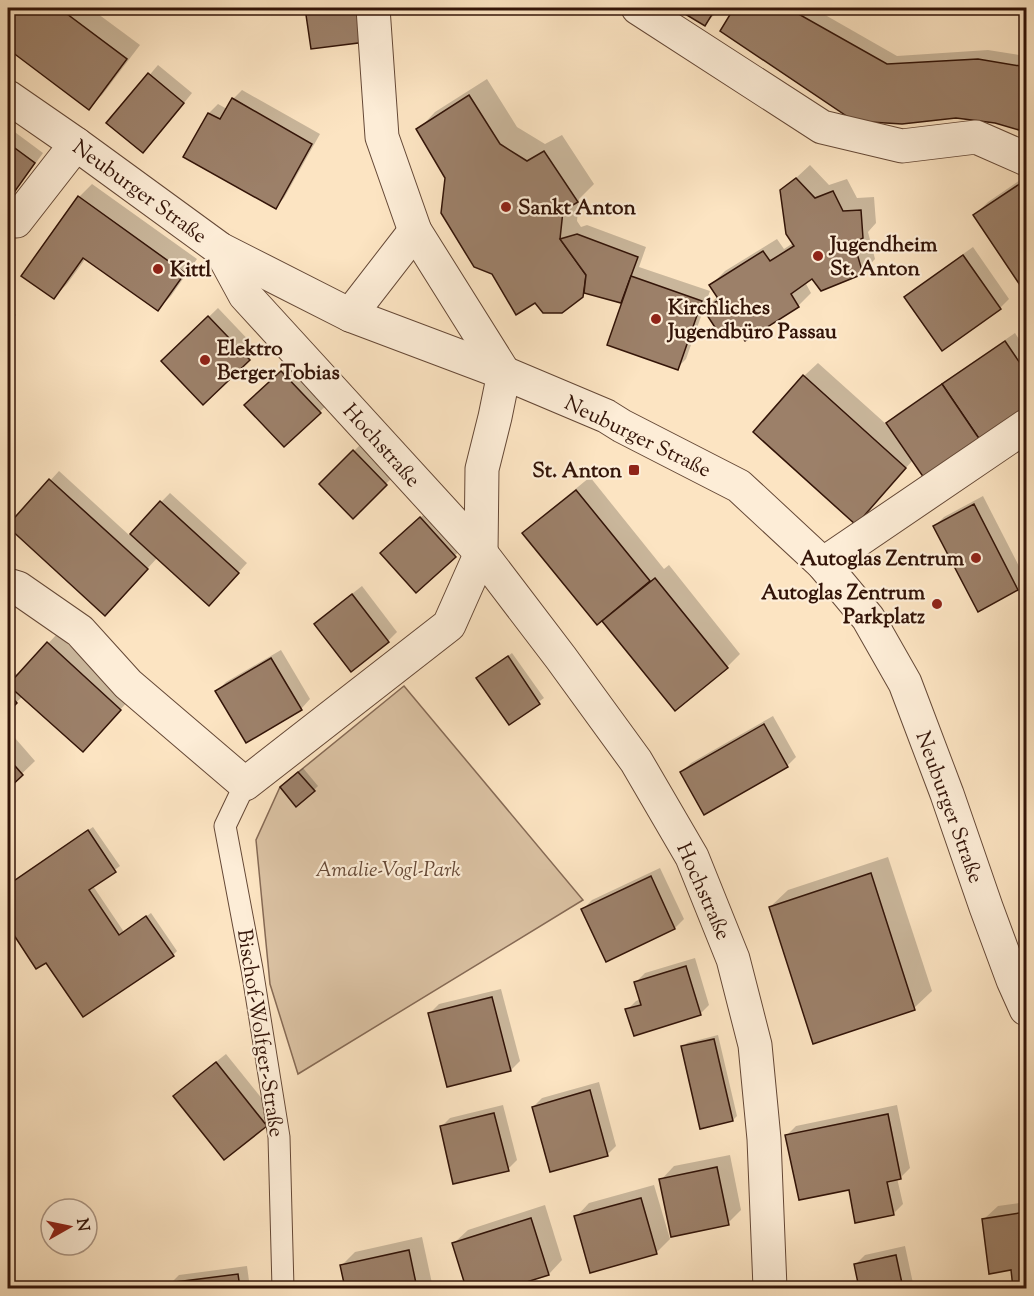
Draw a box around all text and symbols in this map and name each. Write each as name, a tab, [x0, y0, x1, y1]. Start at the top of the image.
street label: Neuburger Straße	[65, 133, 212, 252]
place label: Sankt Anton	[518, 194, 636, 224]
marker: Sankt Anton	[499, 200, 513, 214]
place label: Jugendheim St. Anton	[828, 231, 938, 285]
marker: Jugendheim St. Anton	[811, 249, 825, 263]
place label: Kittl	[170, 256, 211, 286]
marker: Kittl	[151, 262, 165, 276]
place label: Kirchliches Jugendbüro Passau	[666, 294, 838, 348]
marker: Kirchliches Jugendbüro Passau	[649, 312, 663, 326]
place label: Elektro Berger Tobias	[217, 335, 340, 389]
marker: Elektro Berger Tobias	[198, 353, 212, 367]
street label: Neuburger Straße	[559, 389, 716, 486]
street label: Hochstraße	[335, 398, 426, 495]
place label: St. Anton	[532, 457, 623, 487]
marker: St. Anton	[627, 463, 641, 477]
place label: Autoglas Zentrum	[800, 545, 965, 575]
marker: Autoglas Zentrum	[969, 551, 983, 565]
place label: Autoglas Zentrum Parkplatz	[761, 579, 926, 633]
marker: Autoglas Zentrum Parkplatz	[930, 597, 944, 611]
street label: Neuburger Straße	[907, 727, 990, 888]
street label: Hochstraße	[667, 838, 737, 945]
park label: Amalie-Vogl-Park	[315, 856, 461, 886]
street label: Bischof-Wolfger-Straße	[228, 927, 290, 1140]
north arrow	[39, 1197, 99, 1257]
text: N	[69, 1217, 94, 1233]

